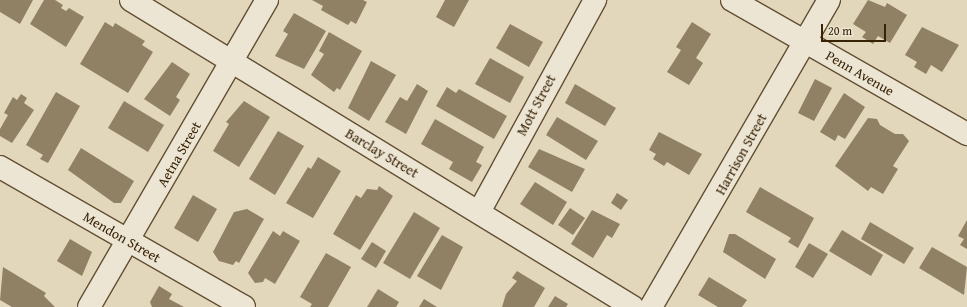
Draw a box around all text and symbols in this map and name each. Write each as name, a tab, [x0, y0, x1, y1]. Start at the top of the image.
scale bar	[823, 16, 888, 42]
text: 20 m	[828, 22, 852, 39]
street label: Penn Avenue	[823, 47, 897, 99]
street label: Mott Street	[513, 71, 559, 139]
street label: Harrison Street	[712, 110, 770, 198]
street label: Aetna Street	[153, 118, 205, 190]
street label: Barclay Street	[342, 125, 422, 181]
street label: Mendon Street	[80, 208, 164, 266]

